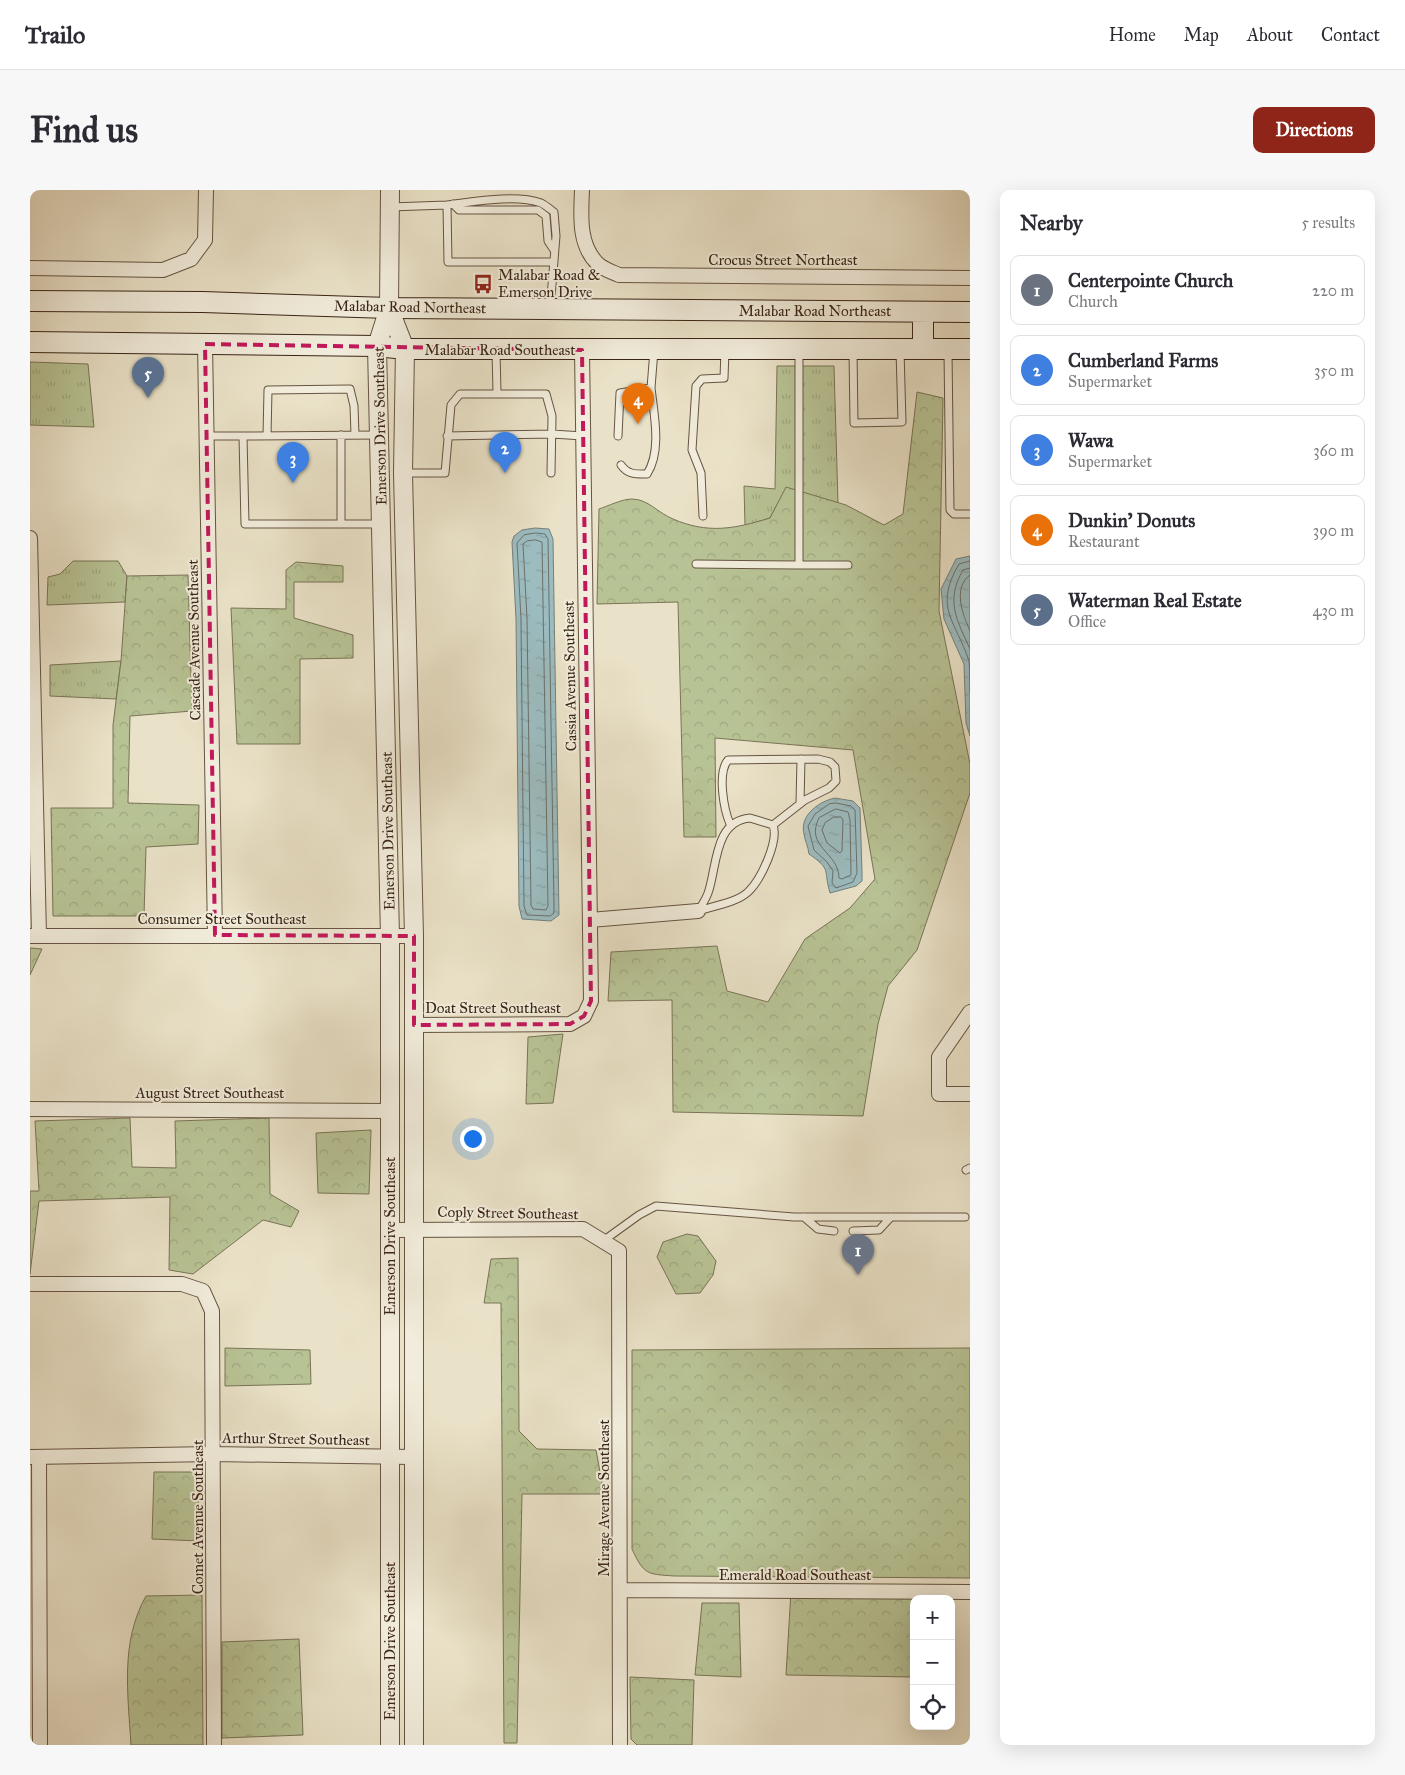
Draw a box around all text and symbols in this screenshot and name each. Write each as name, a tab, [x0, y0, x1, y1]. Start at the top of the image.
text: Trailo	[25, 20, 85, 50]
text: Home	[1109, 24, 1156, 46]
text: Map	[1184, 24, 1219, 46]
text: About	[1247, 24, 1293, 46]
text: Contact	[1321, 24, 1380, 46]
button: Directions	[1253, 107, 1375, 153]
text: Find us	[30, 109, 138, 152]
text: Nearby	[1020, 210, 1083, 236]
text: 5 results	[1301, 213, 1355, 232]
street label: Crocus Street Northeast	[708, 251, 859, 269]
place label: Malabar Road & Emerson Drive	[498, 266, 601, 301]
text: Centerpointe Church	[1068, 269, 1233, 292]
bus stop icon: Malabar Road & Emerson Drive	[472, 273, 494, 295]
text: 1	[1034, 281, 1040, 300]
text: 220 m	[1312, 281, 1354, 300]
text: Church	[1068, 292, 1118, 311]
street label: Malabar Road Northeast	[334, 297, 487, 317]
street label: Malabar Road Northeast	[739, 302, 892, 320]
street label: Malabar Road Southeast	[424, 341, 576, 359]
street label: Emerson Drive Southeast	[370, 346, 390, 506]
text: Cumberland Farms	[1068, 349, 1218, 372]
pin: 5	[132, 357, 164, 398]
text: 2	[1033, 361, 1041, 380]
text: 350 m	[1314, 361, 1354, 380]
text: Supermarket	[1068, 372, 1152, 391]
pin: 4	[622, 383, 654, 424]
text: Wawa	[1068, 429, 1113, 452]
pin: 2	[489, 432, 521, 473]
text: 3	[1034, 441, 1040, 460]
text: 360 m	[1313, 441, 1354, 460]
pin: 3	[277, 442, 309, 483]
text: Supermarket	[1068, 452, 1152, 471]
text: Dunkin' Donuts	[1068, 509, 1195, 532]
text: 4	[1033, 521, 1041, 540]
text: 390 m	[1313, 521, 1354, 540]
text: Restaurant	[1068, 532, 1140, 551]
street label: Cascade Avenue Southeast	[184, 559, 204, 721]
text: Waterman Real Estate	[1068, 589, 1242, 612]
street label: Cassia Avenue Southeast	[560, 600, 580, 752]
text: 5	[1033, 601, 1041, 620]
text: 430 m	[1312, 601, 1354, 620]
text: Office	[1068, 612, 1106, 631]
street label: Emerson Drive Southeast	[378, 751, 398, 911]
street label: Consumer Street Southeast	[138, 910, 307, 928]
street label: Doat Street Southeast	[425, 999, 562, 1017]
street label: August Street Southeast	[135, 1084, 285, 1102]
your location	[460, 1126, 486, 1152]
street label: Emerson Drive Southeast	[381, 1156, 399, 1315]
street label: Coply Street Southeast	[437, 1203, 579, 1223]
pin: 1	[842, 1234, 874, 1275]
street label: Mirage Avenue Southeast	[595, 1419, 613, 1577]
street label: Arthur Street Southeast	[221, 1429, 371, 1449]
street label: Comet Avenue Southeast	[189, 1439, 207, 1594]
street label: Emerson Drive Southeast	[381, 1561, 399, 1720]
street label: Emerald Road Southeast	[719, 1566, 872, 1584]
map controls	[910, 1595, 955, 1730]
button: +	[910, 1595, 955, 1640]
button: −	[910, 1640, 955, 1685]
button: locate	[910, 1685, 955, 1730]

